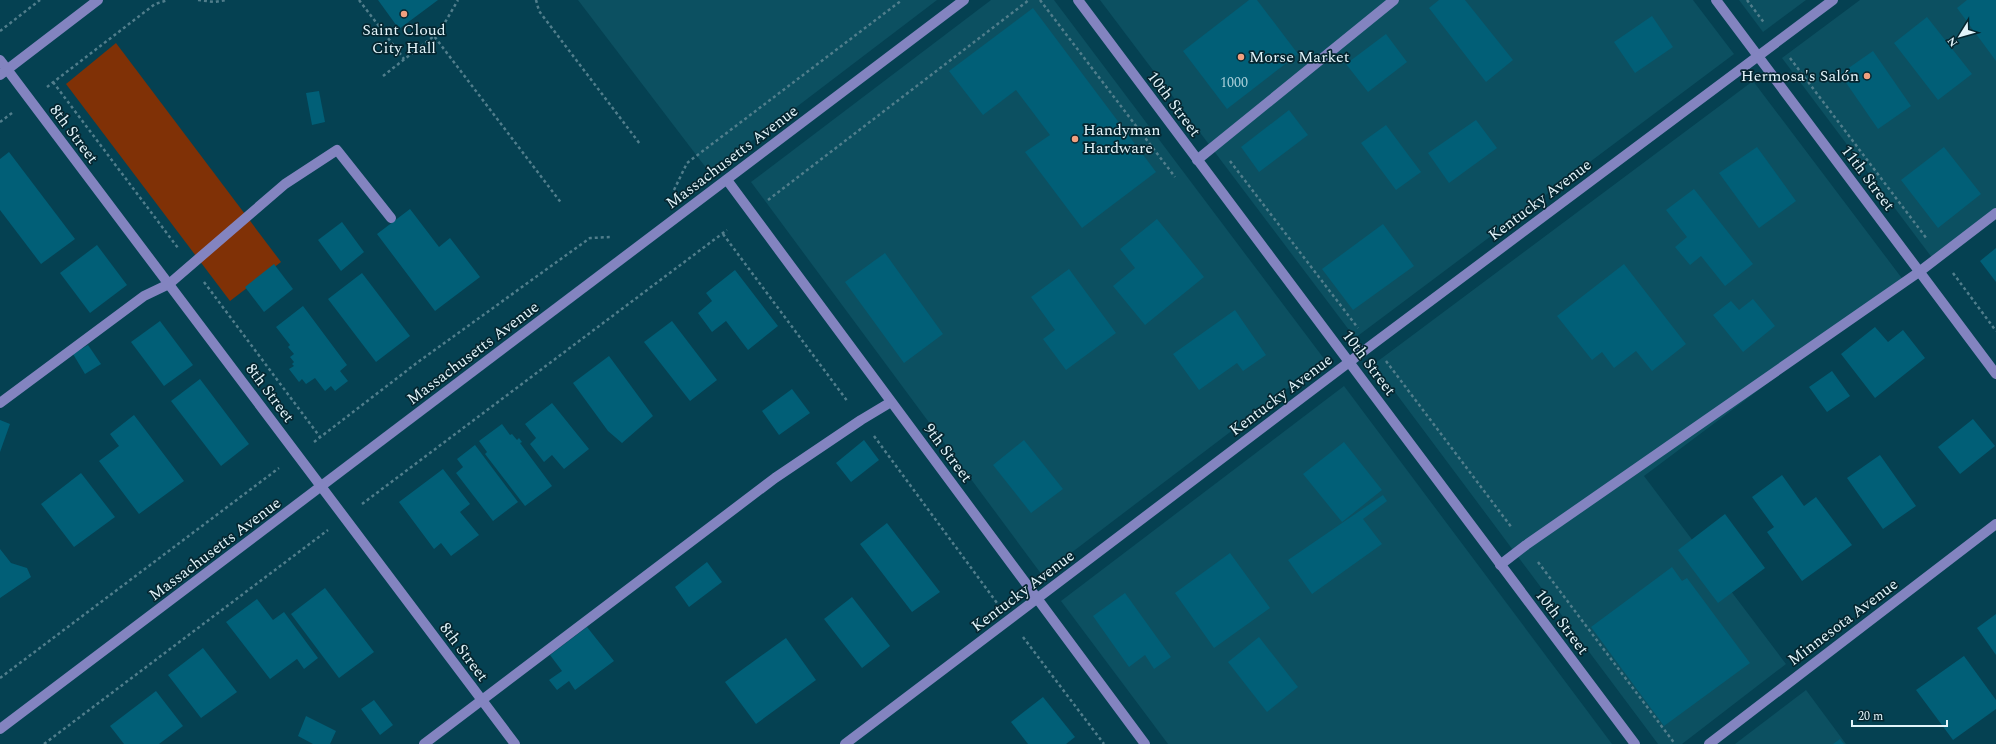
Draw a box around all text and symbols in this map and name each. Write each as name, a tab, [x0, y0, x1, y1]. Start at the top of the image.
marker: Saint Cloud City Hall	[399, 9, 409, 19]
north arrow	[1940, 16, 1980, 56]
place label: Saint Cloud City Hall	[362, 18, 446, 60]
text: N	[1943, 33, 1962, 50]
place label: Morse Market	[1249, 45, 1350, 69]
marker: Morse Market	[1236, 52, 1246, 62]
place label: Hermosa's Salón	[1741, 64, 1859, 88]
street label: 10th Street	[1141, 66, 1207, 142]
marker: Hermosa's Salón	[1862, 71, 1872, 81]
house number: 1000	[1220, 72, 1248, 93]
street label: 8th Street	[44, 99, 105, 169]
street label: Massachusetts Avenue	[661, 99, 803, 215]
place label: Handyman Hardware	[1083, 118, 1161, 160]
marker: Handyman Hardware	[1070, 134, 1080, 144]
street label: 11th Street	[1835, 140, 1901, 216]
street label: Kentucky Avenue	[1483, 153, 1597, 247]
street label: Massachusetts Avenue	[402, 295, 544, 411]
street label: 10th Street	[1336, 325, 1402, 401]
street label: Kentucky Avenue	[1224, 348, 1338, 442]
street label: 8th Street	[240, 358, 301, 428]
street label: 9th Street	[918, 418, 979, 488]
street label: Massachusetts Avenue	[144, 491, 286, 607]
street label: Kentucky Avenue	[966, 544, 1080, 638]
street label: Minnesota Avenue	[1783, 573, 1903, 671]
street label: 10th Street	[1529, 584, 1595, 660]
street label: 8th Street	[434, 617, 495, 687]
scale bar	[1852, 702, 1947, 728]
text: 20 m	[1858, 707, 1883, 726]

